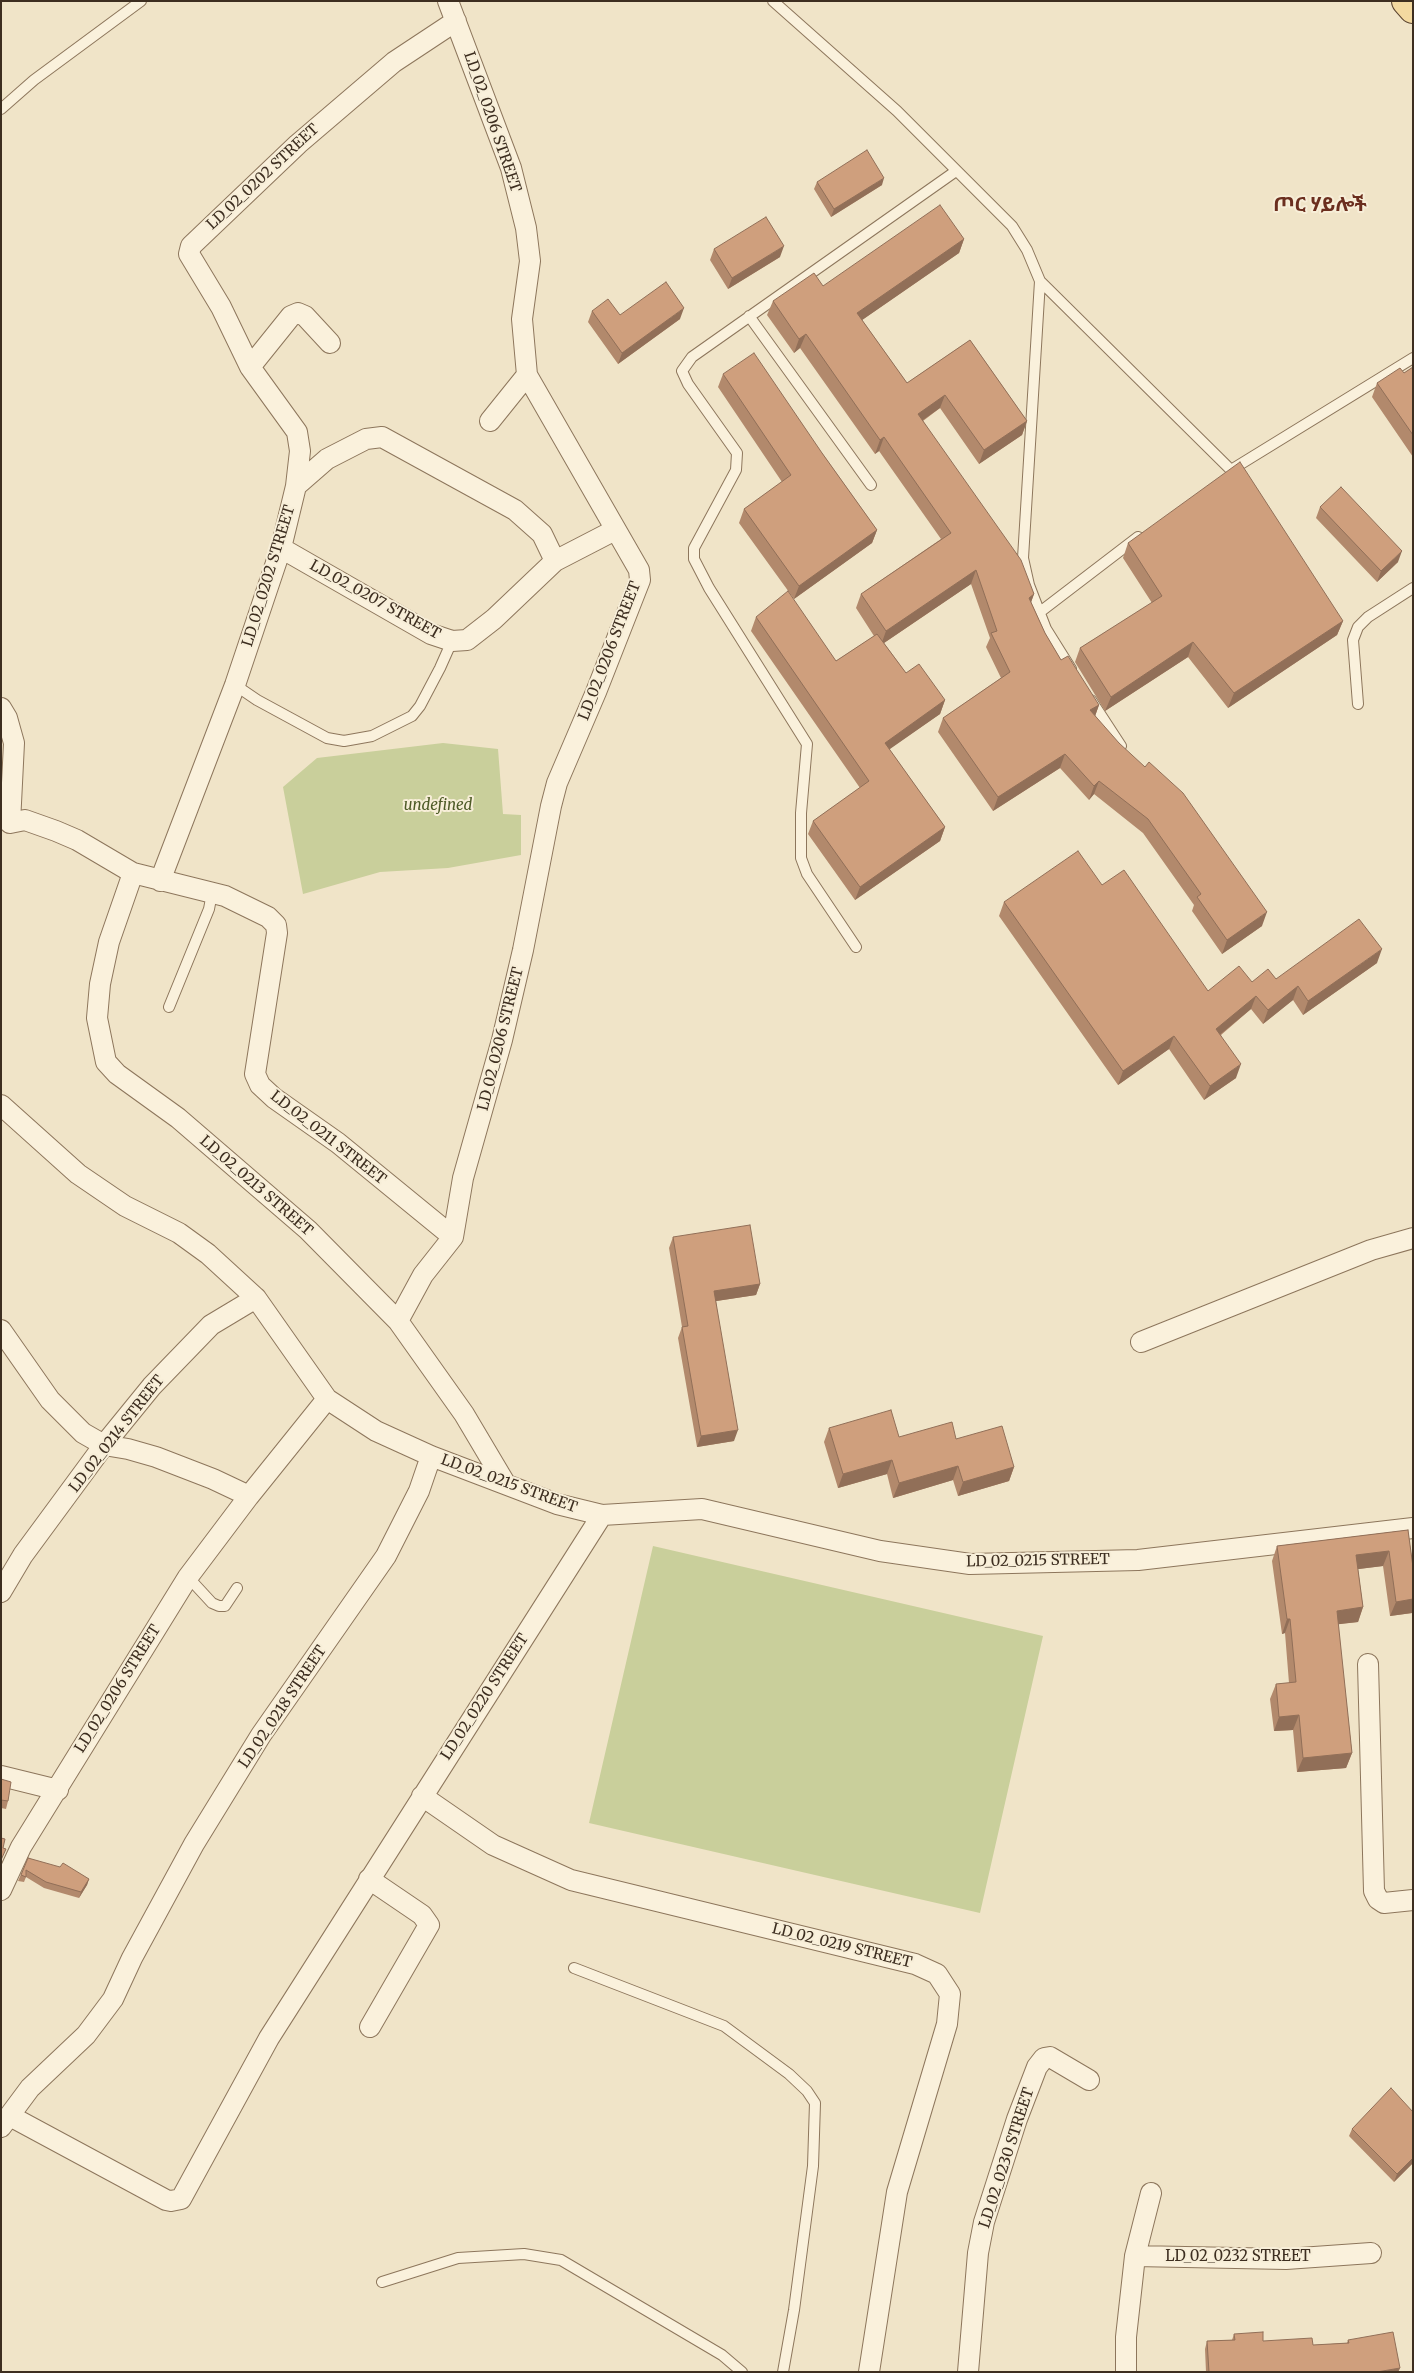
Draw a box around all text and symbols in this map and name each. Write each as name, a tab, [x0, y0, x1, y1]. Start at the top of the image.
street label: LD_02_0206 STREET	[460, 49, 524, 195]
street label: LD_02_0202 STREET	[203, 120, 323, 234]
district label: ጦር ሃይሎች	[1273, 193, 1367, 217]
street label: LD_02_0202 STREET	[239, 503, 299, 649]
street label: LD_02_0207 STREET	[307, 557, 443, 643]
street label: LD_02_0206 STREET	[575, 579, 645, 723]
park label: undefined	[404, 797, 472, 815]
street label: LD_02_0206 STREET	[474, 965, 528, 1113]
street label: LD_02_0211 STREET	[267, 1087, 389, 1189]
street label: LD_02_0213 STREET	[196, 1132, 316, 1240]
street label: LD_02_0214 STREET	[66, 1372, 168, 1496]
street label: LD_02_0215 STREET	[438, 1451, 580, 1517]
street label: LD_02_0215 STREET	[966, 1551, 1110, 1571]
street label: LD_02_0206 STREET	[71, 1622, 165, 1756]
street label: LD_02_0220 STREET	[437, 1630, 533, 1764]
street label: LD_02_0218 STREET	[235, 1642, 331, 1772]
street label: LD_02_0219 STREET	[770, 1920, 914, 1972]
street label: LD_02_0230 STREET	[976, 2086, 1038, 2230]
street label: LD_02_0232 STREET	[1165, 2248, 1311, 2266]

